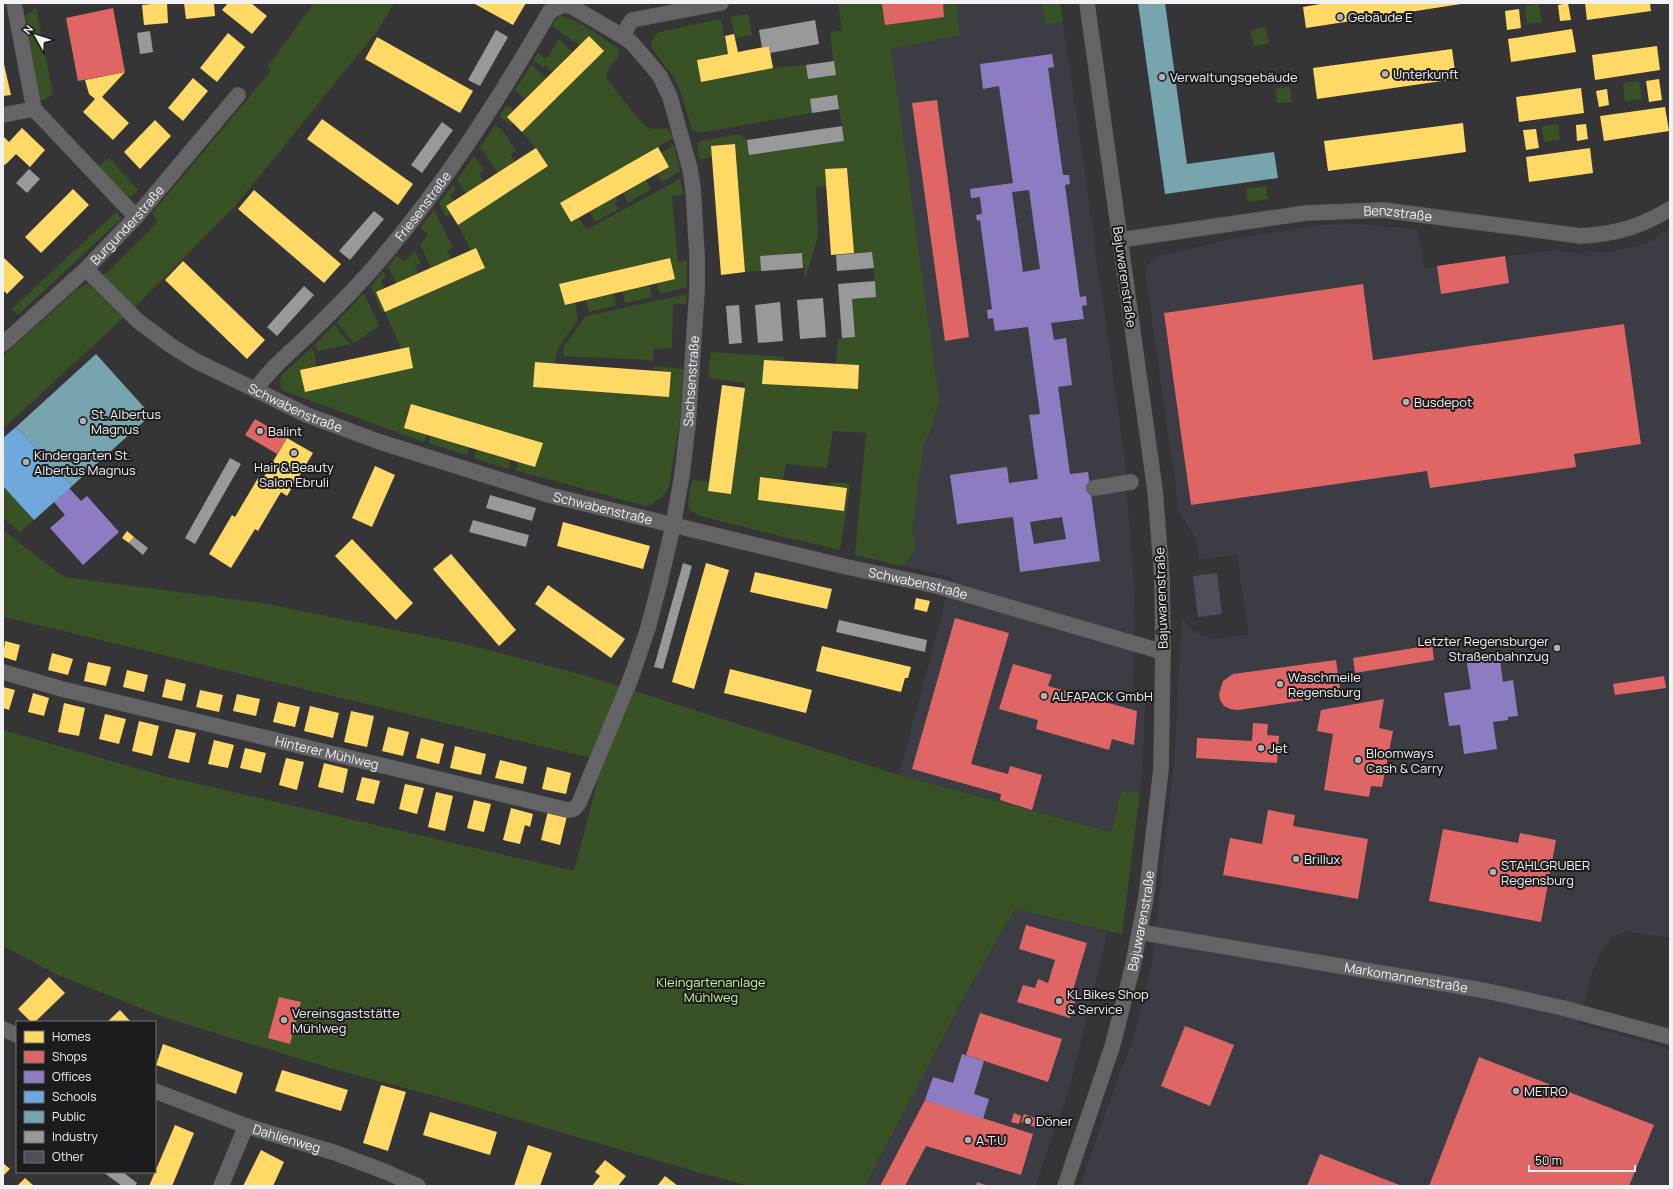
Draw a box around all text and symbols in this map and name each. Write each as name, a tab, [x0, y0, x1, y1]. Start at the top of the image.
place label: Gebäude E	[1348, 8, 1413, 26]
marker: Gebäude E	[1335, 12, 1345, 22]
north arrow	[16, 16, 56, 56]
text: N	[20, 22, 36, 37]
place label: Unterkunft	[1393, 65, 1459, 83]
place label: Verwaltungsgebäude	[1170, 68, 1298, 86]
marker: Unterkunft	[1380, 69, 1390, 79]
marker: Verwaltungsgebäude	[1157, 72, 1167, 82]
street label: Friesenstraße	[390, 167, 455, 245]
street label: Burgunderstraße	[86, 181, 168, 269]
street label: Benzstraße	[1363, 201, 1434, 225]
street label: Bajuwarenstraße	[1109, 225, 1141, 329]
street label: Sachsenstraße	[679, 334, 703, 427]
street label: Schwabenstraße	[245, 379, 346, 437]
place label: Busdepot	[1414, 393, 1472, 411]
marker: Busdepot	[1401, 397, 1411, 407]
place label: St. Albertus Magnus	[91, 405, 161, 438]
marker: St. Albertus Magnus	[78, 416, 88, 426]
place label: Balint	[268, 422, 302, 440]
marker: Balint	[255, 426, 265, 436]
place label: Kindergarten St. Albertus Magnus	[34, 446, 136, 479]
marker: Hair & Beauty Salon Ebruli	[289, 448, 299, 458]
marker: Kindergarten St. Albertus Magnus	[21, 457, 31, 467]
place label: Hair & Beauty Salon Ebruli	[254, 458, 334, 491]
street label: Schwabenstraße	[551, 487, 655, 529]
street label: Bajuwarenstraße	[1150, 546, 1172, 649]
street label: Schwabenstraße	[867, 563, 970, 604]
place label: Letzter Regensburger Straßenbahnzug	[1418, 632, 1549, 665]
marker: Letzter Regensburger Straßenbahnzug	[1552, 643, 1562, 653]
place label: Waschmeile Regensburg	[1288, 668, 1361, 701]
marker: Waschmeile Regensburg	[1275, 679, 1285, 689]
place label: ALFAPACK GmbH	[1052, 687, 1153, 705]
marker: ALFAPACK GmbH	[1039, 691, 1049, 701]
street label: Hinterer Mühlweg	[273, 731, 381, 774]
place label: Jet	[1269, 739, 1288, 757]
marker: Jet	[1256, 743, 1266, 753]
place label: Bloomways Cash & Carry	[1366, 744, 1444, 777]
marker: Bloomways Cash & Carry	[1353, 755, 1363, 765]
place label: Brillux	[1304, 850, 1340, 868]
marker: Brillux	[1291, 854, 1301, 864]
place label: STAHLGRUBER Regensburg	[1501, 856, 1590, 889]
marker: STAHLGRUBER Regensburg	[1488, 867, 1498, 877]
street label: Bajuwarenstraße	[1123, 869, 1158, 973]
street label: Markomannenstraße	[1343, 958, 1470, 997]
park label: Kleingartenanlage Mühlweg	[656, 973, 766, 1006]
place label: KL Bikes Shop & Service	[1067, 985, 1149, 1018]
marker: KL Bikes Shop & Service	[1054, 996, 1064, 1006]
place label: Vereinsgaststätte Mühlweg	[292, 1004, 400, 1037]
marker: Vereinsgaststätte Mühlweg	[279, 1015, 289, 1025]
legend	[16, 1021, 156, 1173]
text: Homes	[52, 1028, 91, 1045]
text: Shops	[52, 1048, 87, 1065]
text: Offices	[52, 1068, 91, 1085]
place label: METRO	[1524, 1082, 1568, 1100]
marker: METRO	[1511, 1086, 1521, 1096]
text: Schools	[52, 1088, 96, 1105]
text: Public	[52, 1108, 86, 1125]
place label: Döner	[1036, 1112, 1073, 1130]
marker: Döner	[1023, 1116, 1033, 1126]
street label: Dahlienweg	[251, 1120, 323, 1157]
text: Industry	[52, 1128, 98, 1145]
place label: A.T.U	[976, 1131, 1006, 1149]
marker: A.T.U	[963, 1135, 973, 1145]
scale bar	[1529, 1147, 1635, 1173]
text: Other	[52, 1148, 85, 1165]
text: 50 m	[1535, 1152, 1562, 1169]

